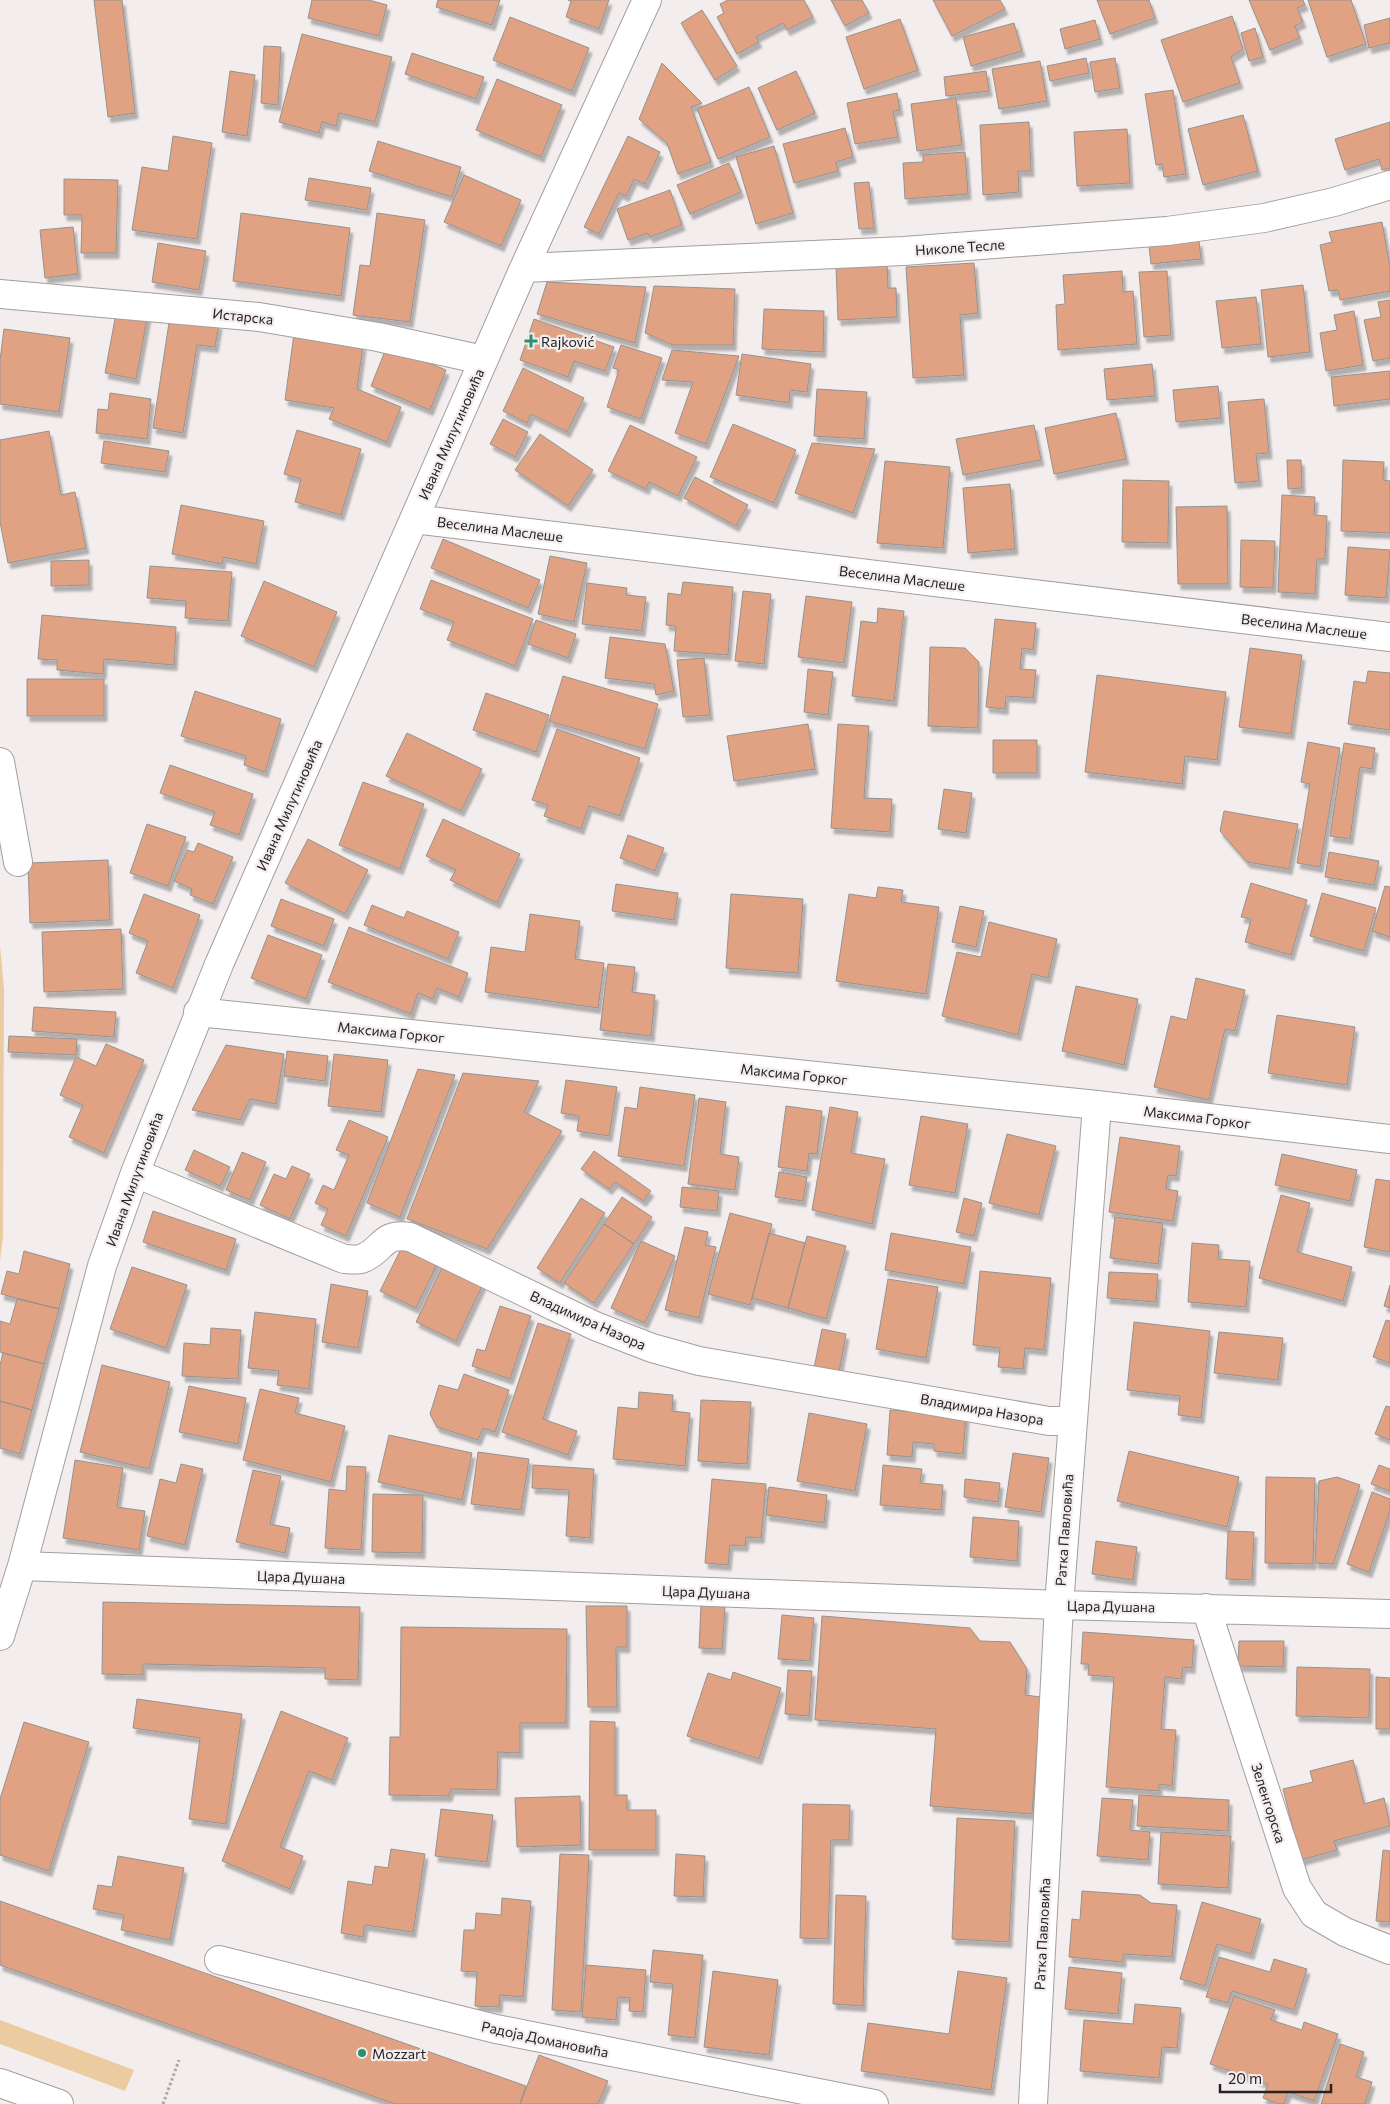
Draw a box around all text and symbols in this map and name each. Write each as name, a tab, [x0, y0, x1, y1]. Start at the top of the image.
street label: Николе Тесле	[915, 235, 1005, 259]
street label: Истарска	[212, 304, 274, 328]
place label: Rajković	[541, 333, 594, 350]
marker: Rajković	[525, 335, 537, 347]
street label: Ивана Милутиновића	[414, 366, 488, 502]
street label: Веселина Маслеше	[436, 513, 564, 545]
street label: Веселина Маслеше	[838, 562, 966, 594]
street label: Веселина Маслеше	[1240, 610, 1368, 642]
street label: Ивана Милутиновића	[252, 737, 326, 873]
street label: Максима Горког	[337, 1018, 445, 1046]
street label: Максима Горког	[740, 1060, 848, 1088]
street label: Максима Горког	[1143, 1102, 1251, 1132]
street label: Ивана Милутиновића	[102, 1110, 166, 1248]
street label: Владимира Назора	[527, 1287, 649, 1353]
street label: Владимира Назора	[919, 1390, 1045, 1428]
street label: Ратка Павловића	[1052, 1473, 1076, 1587]
street label: Цара Душана	[257, 1567, 345, 1587]
street label: Цара Душана	[662, 1582, 750, 1602]
street label: Цара Душана	[1067, 1597, 1155, 1615]
street label: Зеленгорска	[1248, 1761, 1290, 1845]
street label: Ратка Павловића	[1031, 1877, 1053, 1991]
street label: Радоја Домановића	[480, 2017, 610, 2061]
place label: Mozzart	[372, 2045, 427, 2062]
marker: Mozzart	[356, 2047, 368, 2059]
scale bar	[1220, 2062, 1331, 2094]
text: 20 m	[1228, 2069, 1262, 2087]

